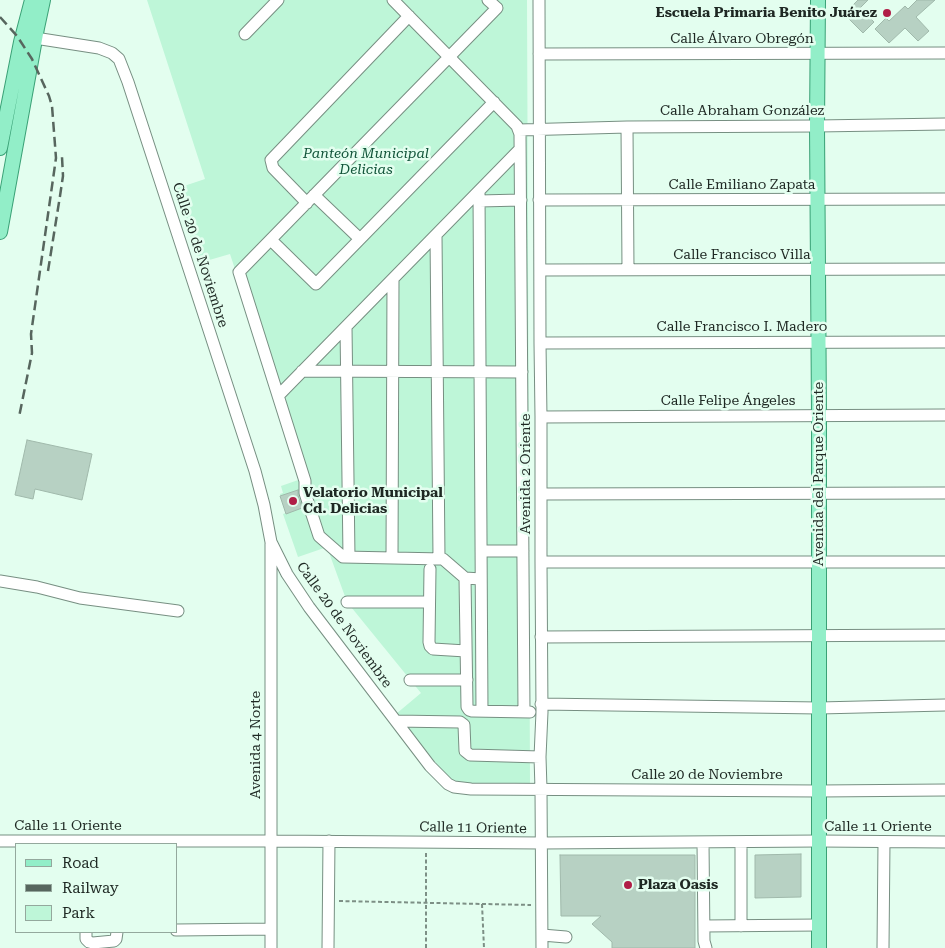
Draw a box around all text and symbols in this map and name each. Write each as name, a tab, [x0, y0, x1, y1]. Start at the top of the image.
place label: Escuela Primaria Benito Juárez	[655, 5, 877, 21]
marker: Escuela Primaria Benito Juárez	[881, 7, 893, 19]
street label: Calle Álvaro Obregón	[670, 31, 814, 47]
street label: Calle Abraham González	[660, 103, 824, 119]
park label: Panteón Municipal Delicias	[303, 146, 429, 178]
street label: Calle Emiliano Zapata	[669, 177, 815, 193]
street label: Calle 20 de Noviembre	[169, 180, 231, 330]
street label: Calle Francisco Villa	[673, 247, 811, 263]
street label: Calle Francisco I. Madero	[657, 319, 827, 335]
street label: Avenida del Parque Oriente	[811, 382, 827, 566]
street label: Calle Felipe Ángeles	[661, 393, 795, 409]
street label: Avenida 2 Oriente	[518, 414, 534, 534]
place label: Velatorio Municipal Cd. Delicias	[303, 485, 443, 518]
marker: Velatorio Municipal Cd. Delicias	[287, 495, 299, 507]
street label: Calle 20 de Noviembre	[293, 559, 395, 691]
street label: Avenida 4 Norte	[248, 691, 264, 799]
street label: Calle 20 de Noviembre	[631, 767, 783, 783]
street label: Calle 11 Oriente	[14, 818, 122, 834]
street label: Calle 11 Oriente	[419, 819, 527, 837]
street label: Calle 11 Oriente	[824, 819, 932, 835]
legend	[15, 843, 178, 933]
text: Road	[62, 854, 99, 872]
place label: Plaza Oasis	[638, 877, 718, 893]
text: Railway	[62, 879, 119, 897]
marker: Plaza Oasis	[622, 879, 634, 891]
text: Park	[62, 904, 95, 922]

